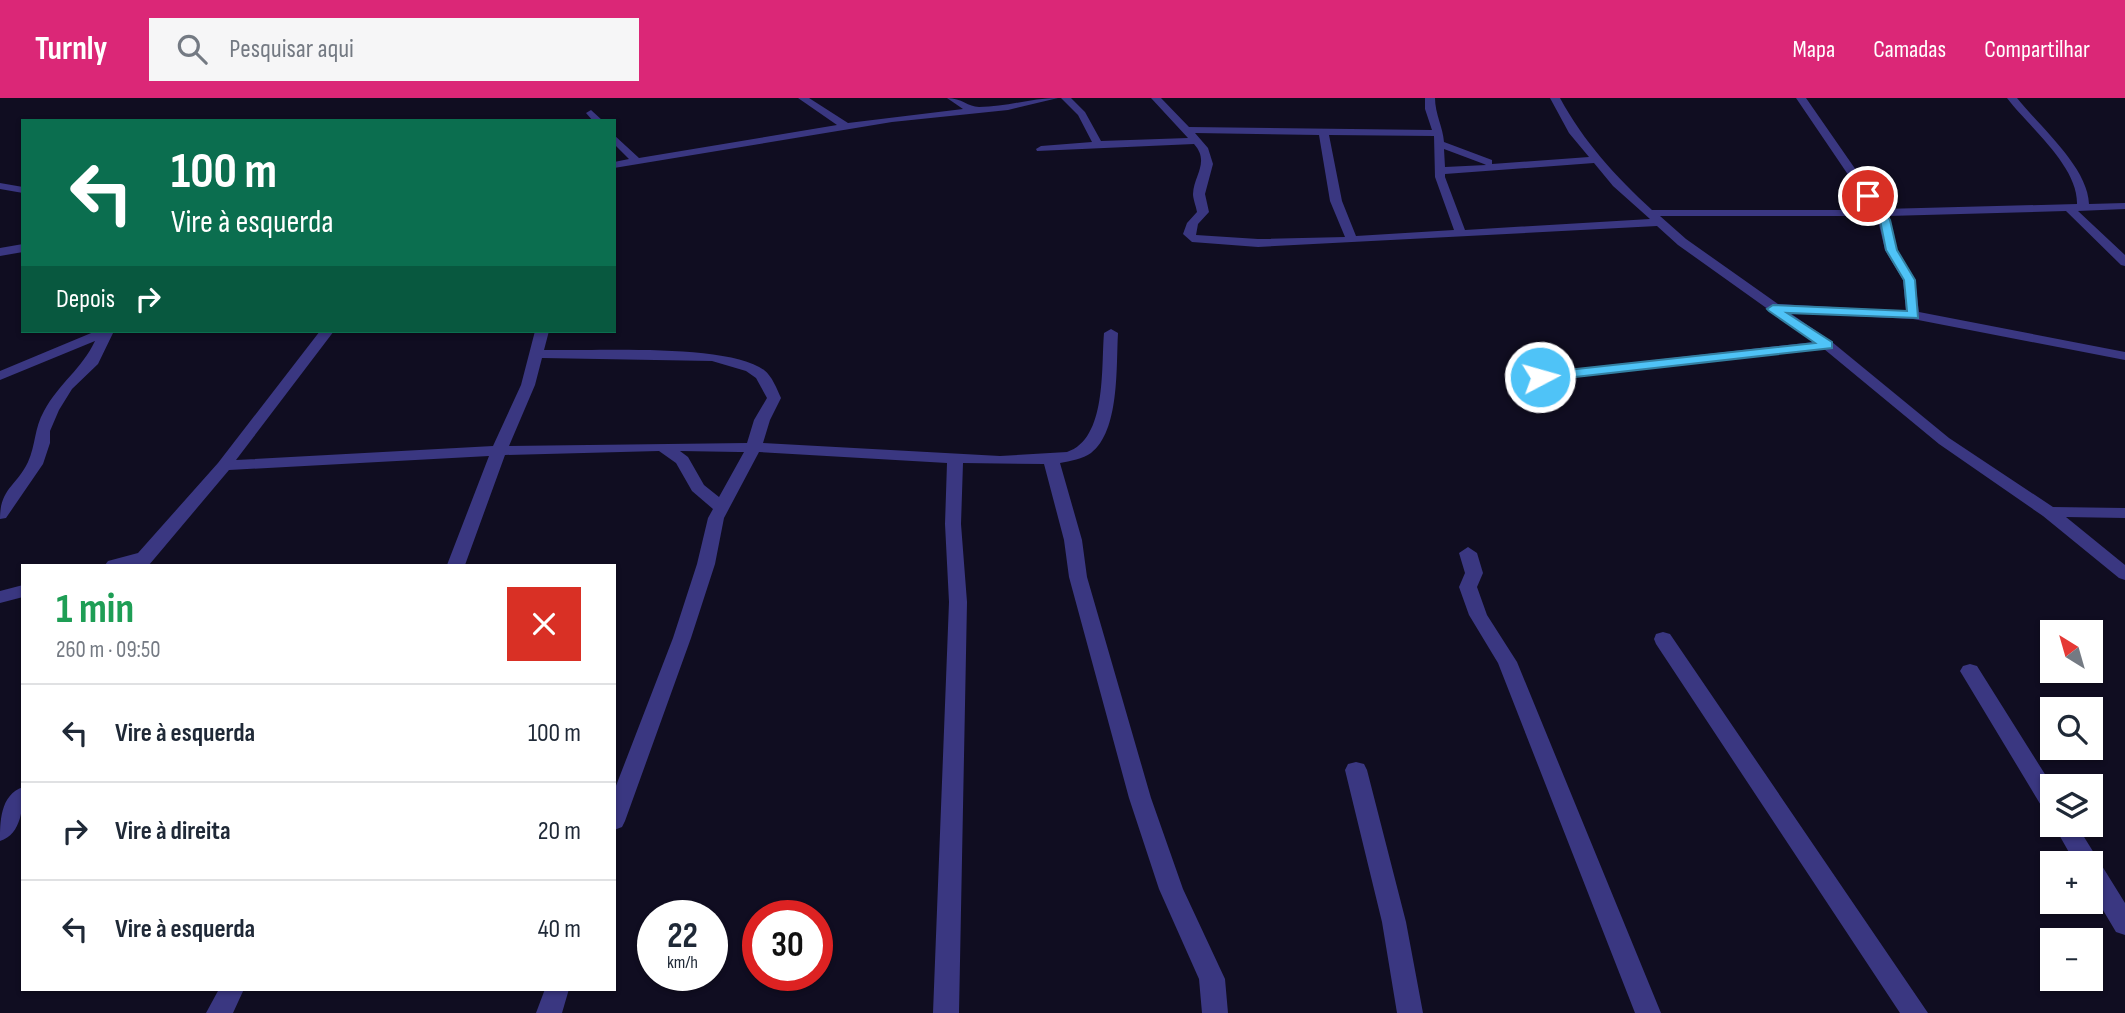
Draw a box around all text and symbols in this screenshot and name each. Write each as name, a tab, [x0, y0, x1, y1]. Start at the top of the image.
search box	[149, 18, 639, 81]
text: Turnly	[35, 29, 107, 69]
icon: search	[173, 30, 211, 68]
text: Pesquisar aqui	[229, 34, 354, 65]
text: Mapa	[1793, 35, 1835, 64]
text: Camadas	[1873, 35, 1946, 64]
text: Compartilhar	[1984, 35, 2090, 64]
text: 100 m	[171, 143, 277, 202]
icon: left	[56, 147, 147, 238]
pin	[1838, 166, 1898, 226]
icon: arrive	[1849, 177, 1887, 215]
text: Vire à esquerda	[171, 203, 334, 242]
icon: right	[129, 280, 167, 318]
text: Depois	[56, 284, 115, 315]
position arrow	[1503, 340, 1577, 414]
text: 1 min	[56, 584, 134, 635]
button: close	[507, 587, 581, 661]
north arrow	[2040, 620, 2104, 682]
map controls	[2040, 620, 2103, 991]
text: 260 m · 09:50	[56, 636, 160, 664]
button: search	[2040, 697, 2103, 760]
icon: left	[56, 714, 94, 752]
text: Vire à esquerda	[115, 718, 255, 749]
text: 100 m	[528, 718, 581, 749]
button: layers	[2040, 774, 2103, 837]
icon: right	[56, 812, 94, 850]
text: Vire à direita	[115, 816, 231, 847]
text: 20 m	[538, 816, 581, 847]
button: +	[2040, 851, 2103, 914]
speed limit sign: 30	[742, 900, 833, 991]
icon: left	[56, 910, 94, 948]
text: Vire à esquerda	[115, 914, 255, 945]
text: 40 m	[538, 914, 581, 945]
text: 22	[667, 915, 698, 958]
button: −	[2040, 928, 2103, 991]
text: km/h	[667, 952, 698, 973]

